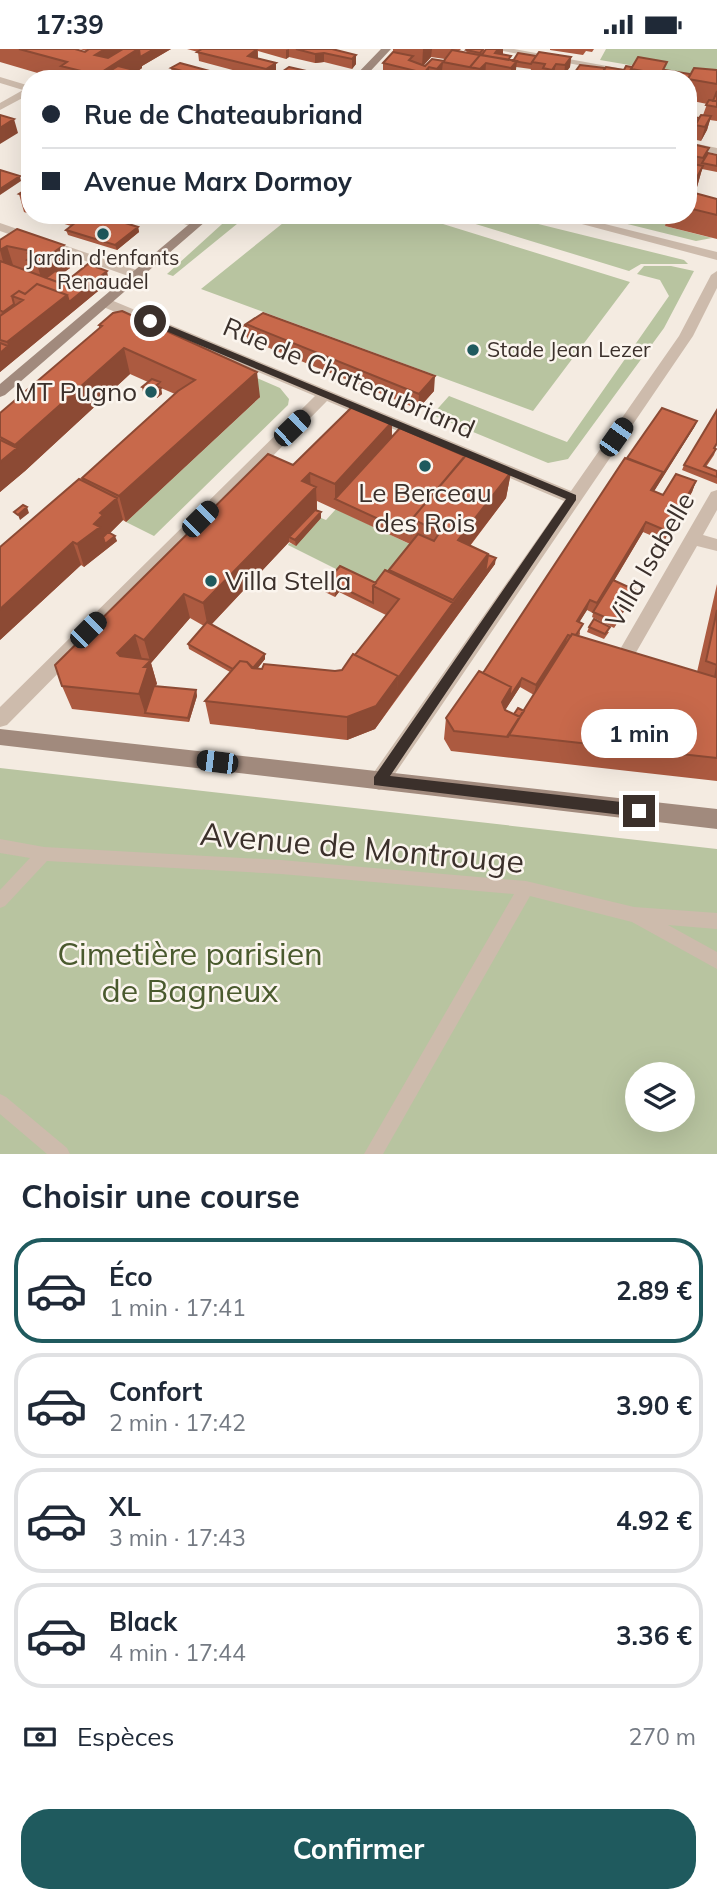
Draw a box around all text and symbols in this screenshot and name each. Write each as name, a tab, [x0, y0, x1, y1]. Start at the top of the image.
text: 17:39	[35, 8, 104, 41]
text: Rue de Chateaubriand	[84, 98, 363, 131]
text: Avenue Marx Dormoy	[84, 165, 352, 198]
marker: Jardin d'enfants Renaudel	[95, 226, 111, 242]
place label: Jardin d'enfants Renaudel	[26, 244, 180, 294]
route start	[134, 305, 166, 337]
street label: Rue de Chateaubriand	[218, 310, 480, 446]
place label: Stade Jean Lezer	[487, 336, 651, 362]
marker: Stade Jean Lezer	[465, 342, 481, 358]
place label: MT Pugno	[15, 375, 137, 408]
marker: MT Pugno	[143, 384, 159, 400]
car	[270, 406, 315, 450]
car	[596, 414, 637, 460]
marker: Le Berceau des Rois	[417, 458, 433, 474]
place label: Le Berceau des Rois	[358, 476, 492, 539]
street label: Villa Isabelle	[598, 486, 702, 633]
car	[178, 497, 223, 541]
place label: Villa Stella	[225, 564, 351, 597]
marker: Villa Stella	[203, 573, 219, 589]
car	[66, 608, 111, 652]
callout: 1 min	[581, 709, 697, 759]
text: 1 min	[609, 719, 669, 748]
car	[195, 749, 240, 775]
route end	[623, 795, 655, 827]
street label: Avenue de Montrouge	[198, 813, 526, 881]
park label: Cimetière parisien de Bagneux	[57, 933, 323, 1010]
map controls	[625, 1062, 695, 1132]
button: layers	[625, 1062, 695, 1132]
text: Choisir une course	[21, 1176, 300, 1216]
icon: car	[25, 1259, 88, 1322]
text: Éco	[109, 1260, 153, 1293]
text: 2.89 €	[616, 1274, 692, 1307]
text: 1 min · 17:41	[109, 1293, 246, 1322]
icon: car	[25, 1374, 88, 1437]
text: Confort	[109, 1375, 202, 1408]
text: 3.90 €	[616, 1389, 692, 1422]
text: 2 min · 17:42	[109, 1408, 246, 1437]
icon: car	[25, 1489, 88, 1552]
text: XL	[109, 1490, 141, 1523]
text: 4.92 €	[616, 1504, 692, 1537]
text: 3 min · 17:43	[109, 1523, 246, 1552]
icon: car	[25, 1604, 88, 1667]
text: Black	[109, 1605, 177, 1638]
text: 3.36 €	[616, 1619, 692, 1652]
text: 4 min · 17:44	[109, 1638, 246, 1667]
icon: cash	[21, 1718, 59, 1756]
text: Espèces	[77, 1720, 174, 1753]
text: 270 m	[628, 1722, 696, 1751]
button: Confirmer	[21, 1809, 696, 1889]

